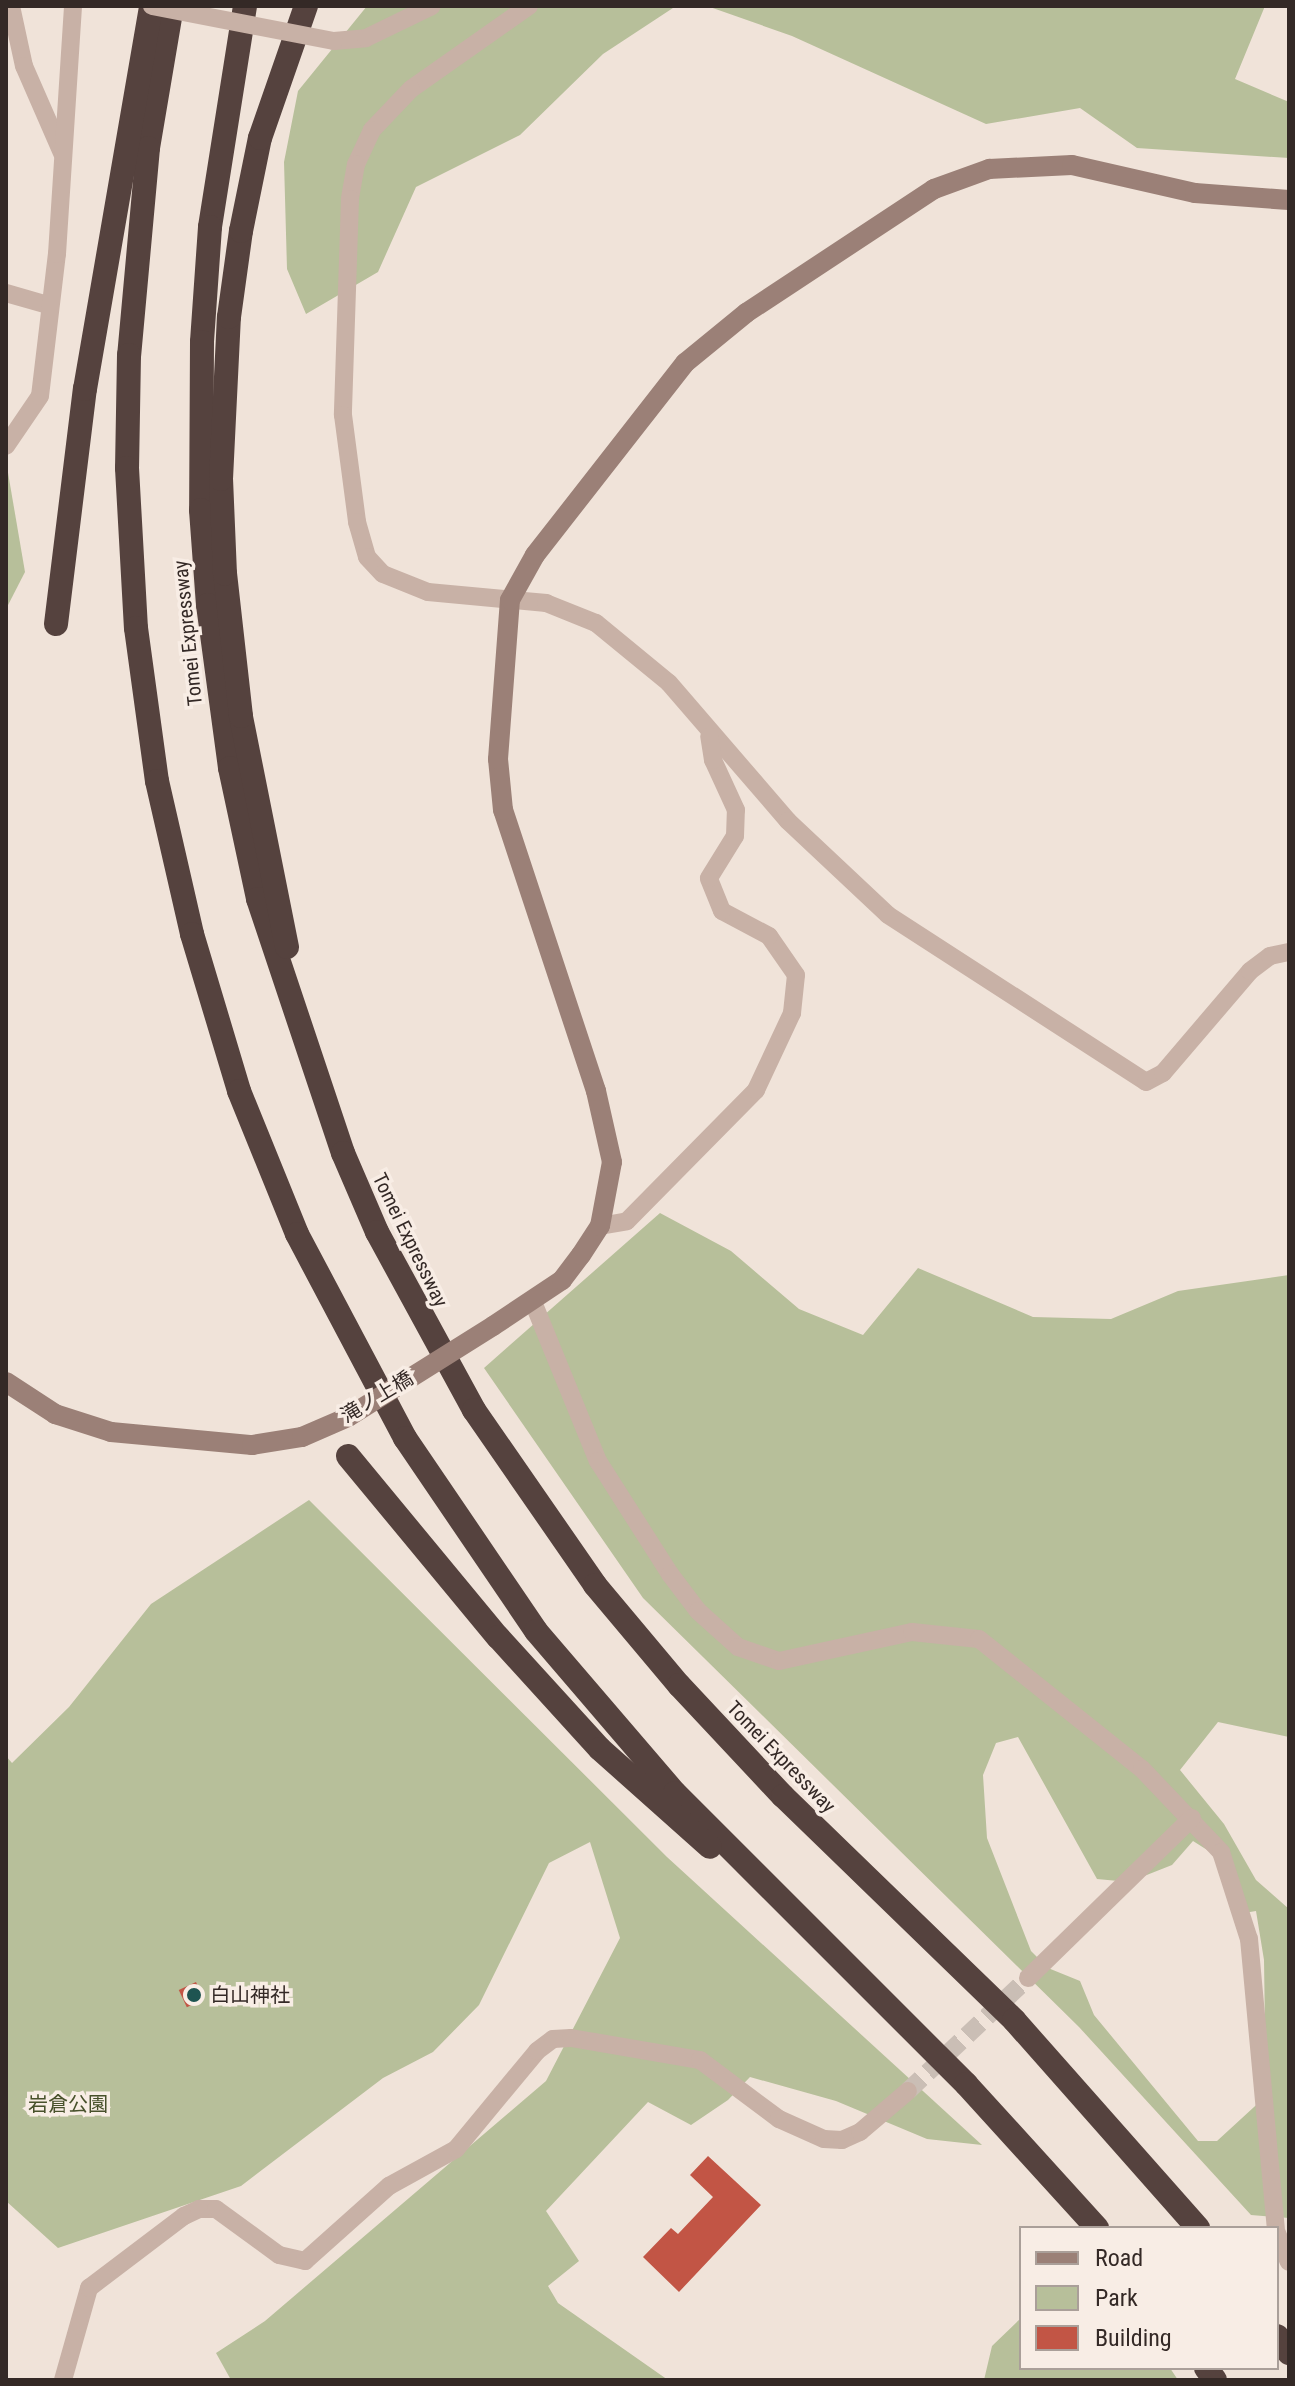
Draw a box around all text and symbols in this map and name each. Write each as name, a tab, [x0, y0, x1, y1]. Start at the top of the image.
street label: Tomei Expressway	[168, 559, 208, 707]
street label: Tomei Expressway	[367, 1169, 453, 1311]
street label: 滝ノ上橋	[337, 1366, 417, 1428]
street label: Tomei Expressway	[722, 1696, 840, 1818]
place label: 白山神社	[210, 1983, 290, 2007]
marker: 白山神社	[185, 1986, 203, 2004]
park label: 岩倉公園	[28, 2092, 108, 2116]
legend	[1019, 2226, 1279, 2370]
text: Road	[1095, 2244, 1143, 2272]
text: Park	[1095, 2284, 1138, 2312]
text: Building	[1095, 2324, 1172, 2352]

